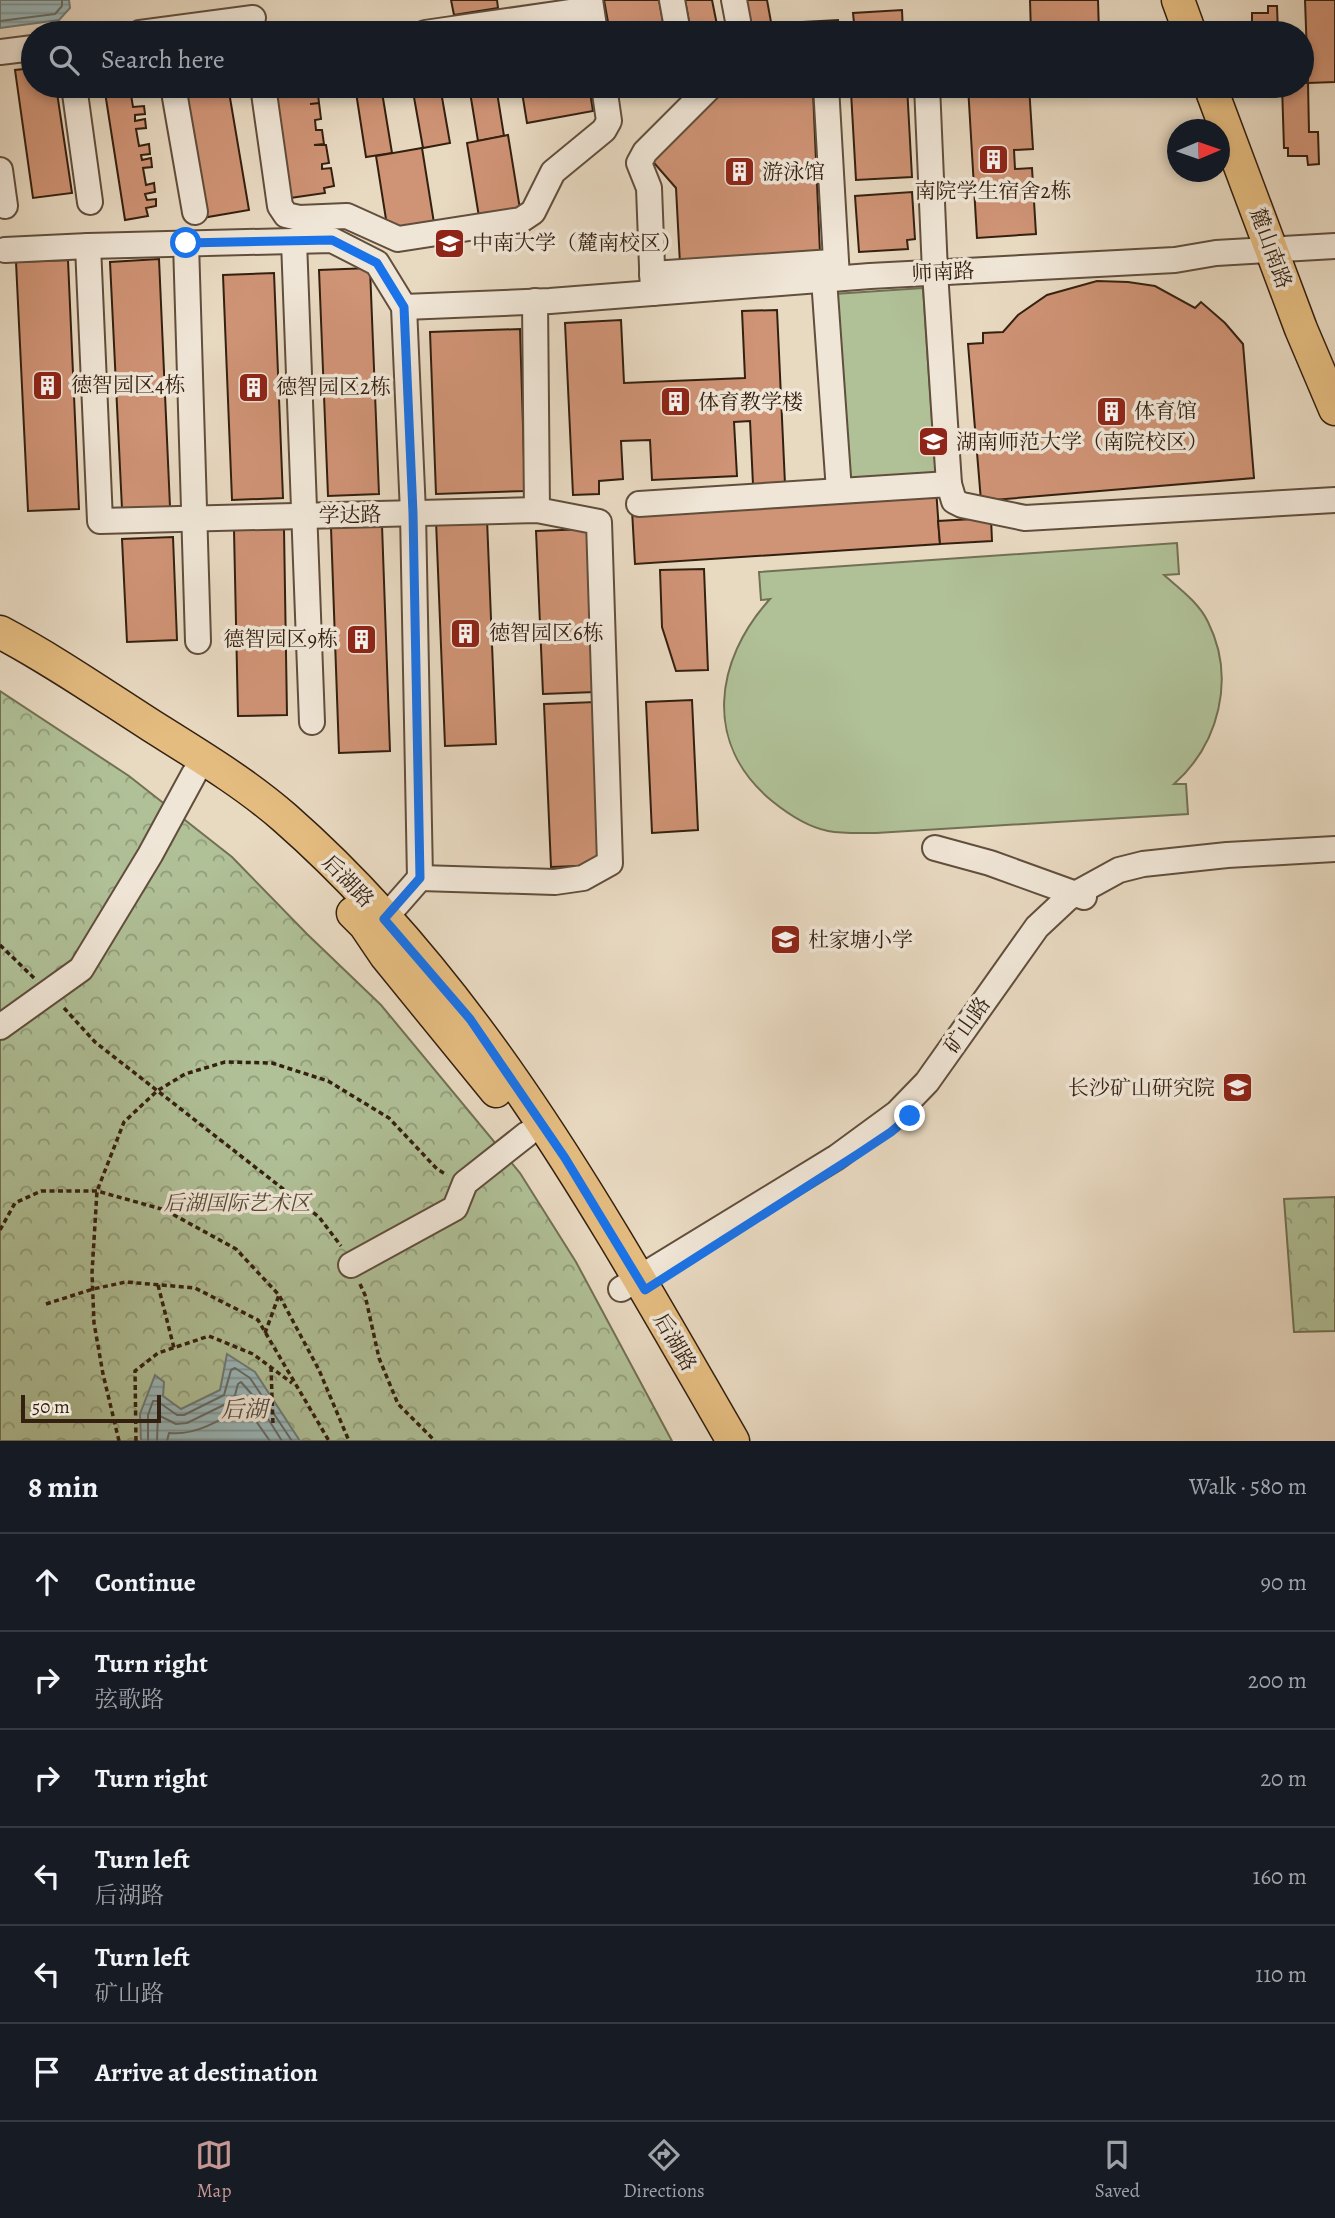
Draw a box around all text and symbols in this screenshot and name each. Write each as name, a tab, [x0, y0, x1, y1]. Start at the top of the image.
search box	[21, 21, 1314, 98]
icon: search	[45, 41, 83, 79]
text: Search here	[101, 42, 225, 77]
north arrow	[1167, 119, 1230, 182]
building icon: 南院学生宿舍2栋	[976, 142, 1010, 176]
building icon: 游泳馆	[722, 155, 756, 189]
place label: 游泳馆	[762, 158, 825, 186]
place label: 南院学生宿舍2栋	[915, 177, 1071, 205]
street label: 麓山南路	[1243, 204, 1299, 292]
school or university icon: 中南大学（麓南校区）	[432, 226, 466, 260]
route start	[170, 227, 201, 258]
place label: 中南大学（麓南校区）	[472, 229, 682, 257]
street label: 师南路	[911, 256, 975, 288]
building icon: 徳智园区4栋	[31, 368, 65, 402]
building icon: 徳智园区2栋	[236, 370, 270, 404]
place label: 徳智园区4栋	[71, 371, 186, 399]
place label: 徳智园区2栋	[276, 373, 391, 401]
building icon: 体育教学楼	[658, 385, 692, 419]
place label: 体育教学楼	[698, 388, 803, 416]
building icon: 体育馆	[1094, 394, 1128, 428]
place label: 体育馆	[1134, 397, 1197, 425]
school or university icon: 湖南师范大学（南院校区）	[916, 425, 950, 459]
place label: 湖南师范大学（南院校区）	[956, 428, 1208, 456]
street label: 学达路	[318, 500, 382, 530]
building icon: 徳智园区6栋	[449, 616, 483, 650]
place label: 徳智园区6栋	[489, 619, 604, 647]
building icon: 德智园区9栋	[344, 622, 378, 656]
place label: 德智园区9栋	[223, 625, 338, 653]
street label: 后湖路	[316, 849, 380, 913]
school or university icon: 杜家塘小学	[768, 923, 802, 957]
place label: 杜家塘小学	[808, 926, 913, 954]
street label: 矿山路	[937, 991, 997, 1059]
school or university icon: 长沙矿山研究院	[1221, 1071, 1255, 1105]
place label: 长沙矿山研究院	[1068, 1074, 1215, 1102]
route end	[894, 1100, 925, 1131]
park label: 后湖国际艺术区	[164, 1189, 313, 1217]
street label: 后湖路	[647, 1308, 703, 1376]
scale bar	[21, 1392, 161, 1424]
text: 50 m	[32, 1394, 70, 1420]
water label: 后湖	[221, 1394, 271, 1425]
text: 8 min	[28, 1467, 98, 1507]
text: Walk · 580 m	[1189, 1471, 1307, 1502]
icon: ahead	[28, 1563, 66, 1601]
text: Continue	[95, 1565, 196, 1600]
text: 90 m	[1261, 1567, 1307, 1598]
text: Turn right	[95, 1646, 208, 1681]
icon: right	[28, 1661, 66, 1699]
text: 200 m	[1248, 1665, 1307, 1696]
text: 弦歌路	[95, 1684, 164, 1715]
icon: right	[28, 1759, 66, 1797]
text: Turn right	[95, 1761, 208, 1796]
text: 20 m	[1260, 1763, 1307, 1794]
text: Turn left	[95, 1842, 190, 1877]
icon: left	[28, 1857, 66, 1895]
text: 160 m	[1253, 1861, 1307, 1892]
text: 后湖路	[95, 1880, 164, 1911]
text: Turn left	[95, 1940, 190, 1975]
icon: left	[28, 1955, 66, 1993]
text: 110 m	[1255, 1959, 1307, 1990]
text: 矿山路	[95, 1978, 164, 2009]
icon: arrive	[28, 2053, 66, 2091]
text: Arrive at destination	[95, 2055, 318, 2090]
tab: Map	[195, 2136, 233, 2204]
tab: Directions	[623, 2136, 705, 2204]
tab: Saved	[1095, 2136, 1140, 2204]

